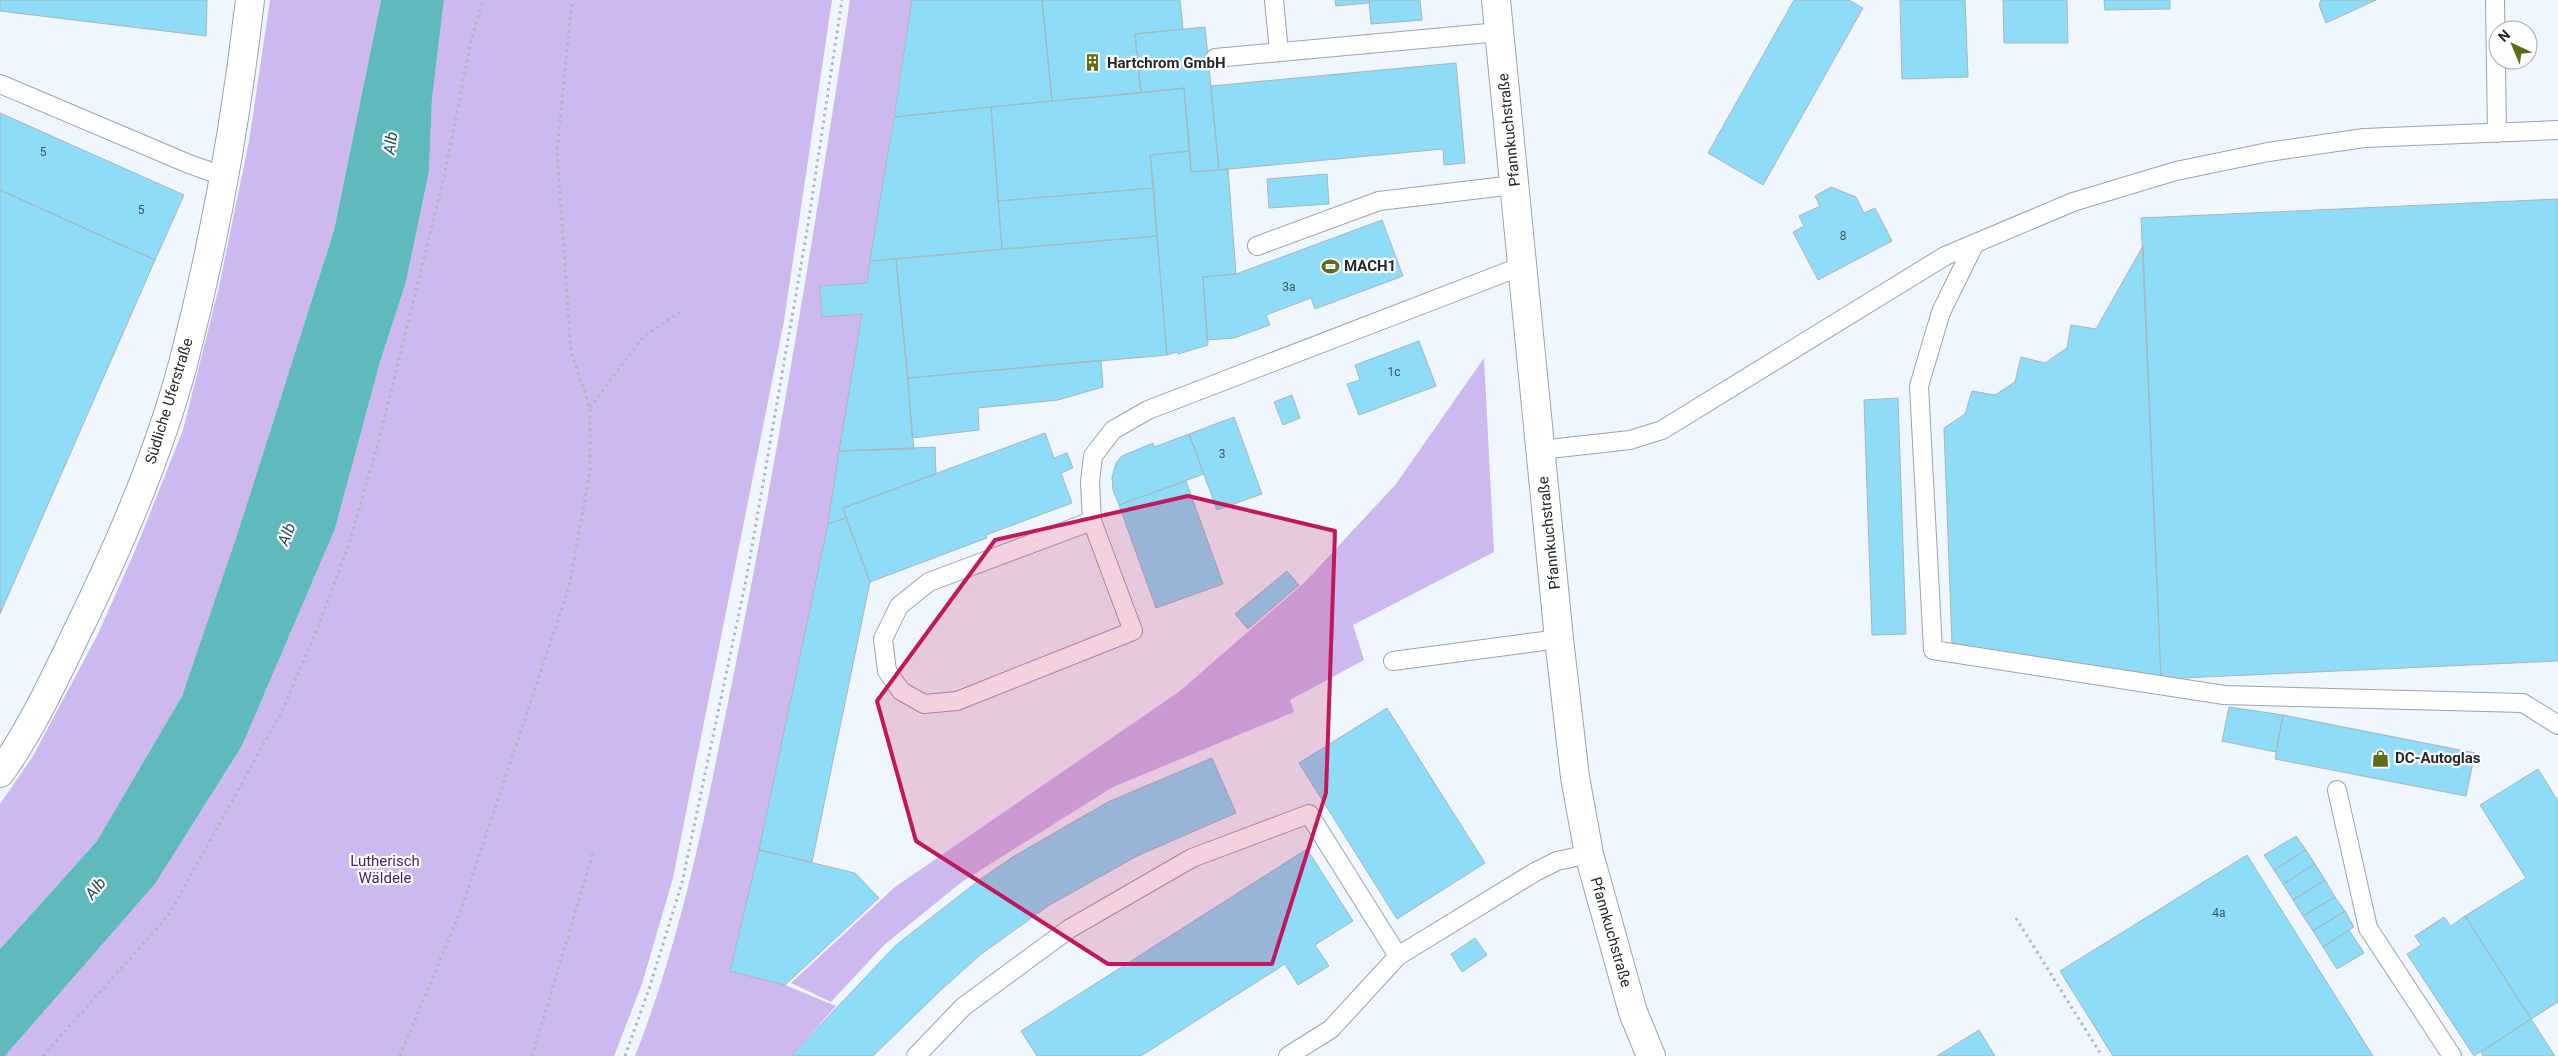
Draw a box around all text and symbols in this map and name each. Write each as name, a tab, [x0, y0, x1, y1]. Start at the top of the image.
north arrow	[2488, 20, 2538, 70]
text: N	[2495, 26, 2513, 45]
building icon: Hartchrom GmbH	[1083, 53, 1103, 73]
place label: Hartchrom GmbH	[1107, 54, 1225, 72]
street label: Pfannkuchstraße	[1494, 72, 1524, 188]
water label: Alb	[379, 130, 402, 157]
house number: 5	[40, 145, 47, 159]
house number: 5	[138, 203, 145, 217]
house number: 8	[1840, 229, 1847, 243]
sports icon: MACH1	[1320, 256, 1340, 276]
place label: MACH1	[1344, 257, 1396, 275]
house number: 3a	[1282, 280, 1296, 294]
street label: Südliche Uferstraße	[141, 336, 197, 466]
house number: 1c	[1387, 365, 1401, 379]
house number: 3	[1219, 447, 1225, 461]
street label: Pfannkuchstraße	[1534, 475, 1564, 591]
water label: Alb	[273, 520, 300, 549]
shop icon: DC-Autoglas	[2371, 748, 2391, 768]
place label: DC-Autoglas	[2395, 749, 2481, 767]
park label: Lutherisch Wäldele	[350, 852, 420, 887]
water label: Alb	[80, 873, 110, 904]
street label: Pfannkuchstraße	[1587, 875, 1635, 989]
house number: 4a	[2212, 906, 2226, 920]

